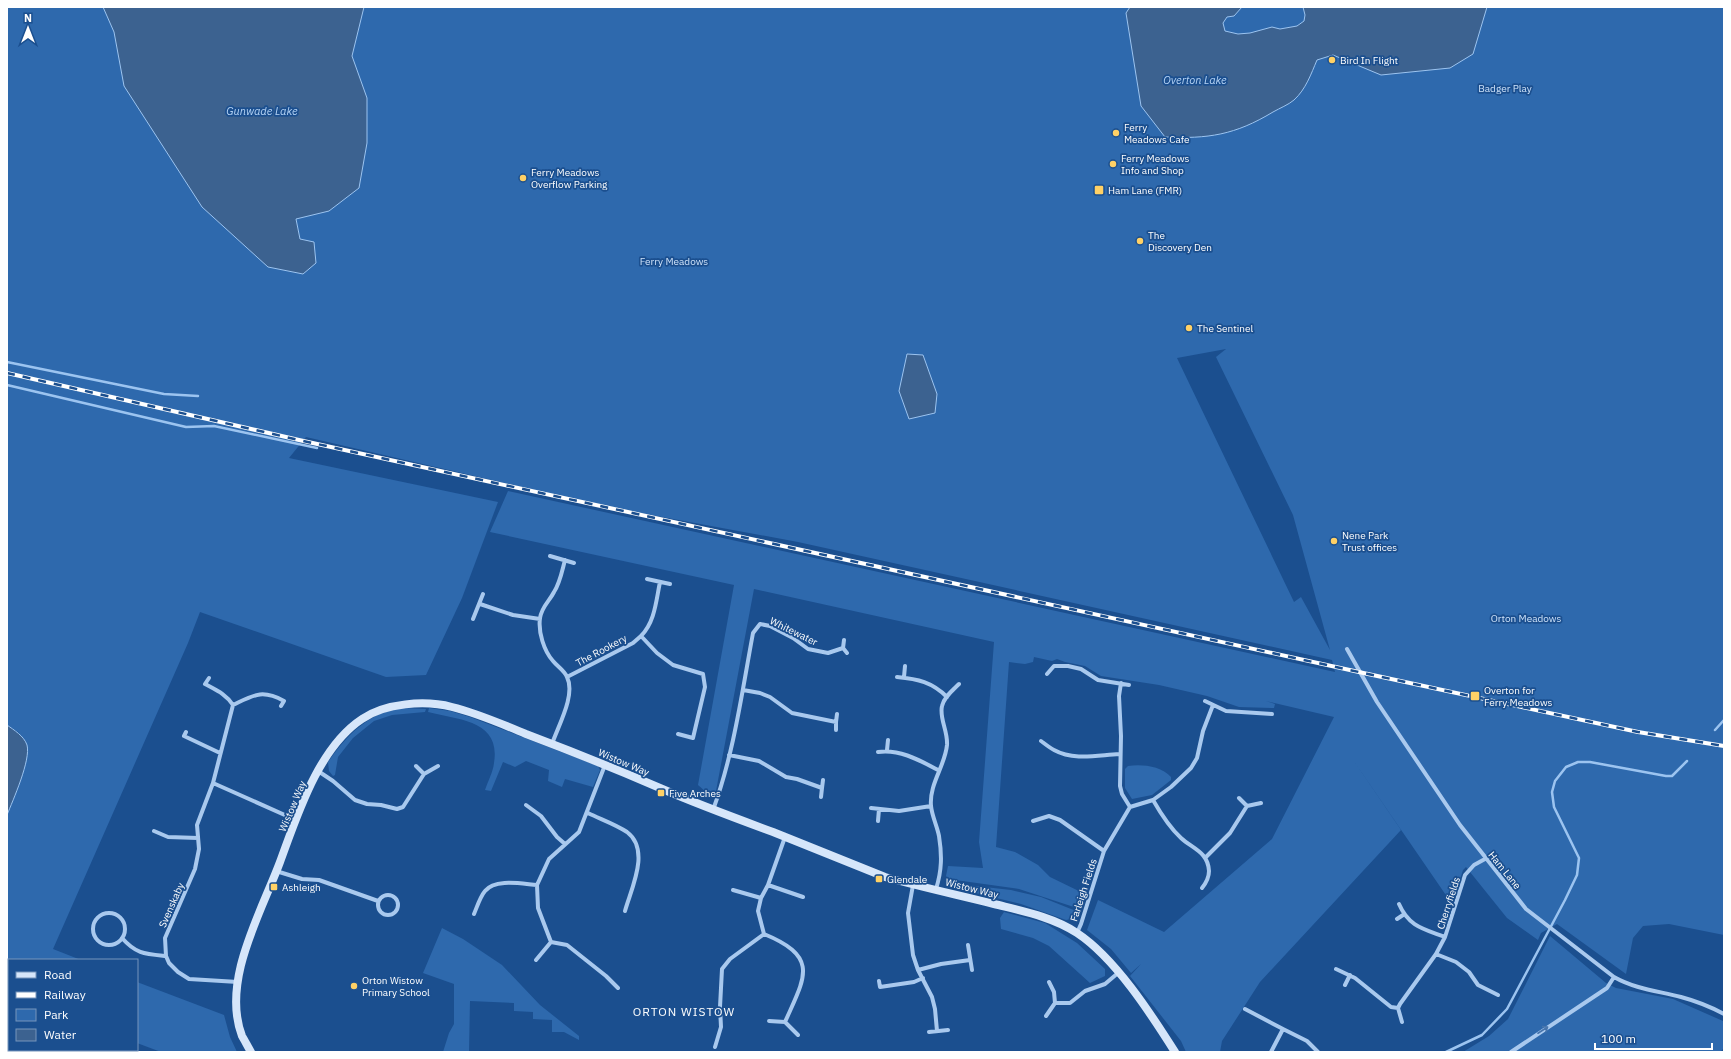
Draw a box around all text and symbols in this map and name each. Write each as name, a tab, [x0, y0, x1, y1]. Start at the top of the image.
north arrow	[8, 8, 48, 48]
text: N	[24, 11, 32, 25]
place label: Bird In Flight	[1340, 54, 1399, 67]
marker: Bird In Flight	[1327, 55, 1337, 65]
water label: Overton Lake	[1163, 73, 1227, 87]
park label: Badger Play	[1478, 82, 1532, 95]
water label: Gunwade Lake	[226, 104, 298, 118]
place label: Ferry Meadows Cafe	[1124, 121, 1190, 146]
marker: Ferry Meadows Cafe	[1111, 128, 1121, 138]
place label: Ferry Meadows Info and Shop	[1121, 152, 1190, 177]
marker: Ferry Meadows Info and Shop	[1108, 159, 1118, 169]
place label: Ferry Meadows Overflow Parking	[531, 166, 608, 191]
marker: Ferry Meadows Overflow Parking	[518, 173, 528, 183]
marker: Ham Lane (FMR)	[1093, 184, 1105, 196]
place label: Ham Lane (FMR)	[1108, 184, 1182, 197]
place label: The Discovery Den	[1148, 229, 1212, 254]
marker: The Discovery Den	[1135, 236, 1145, 246]
park label: Ferry Meadows	[640, 255, 708, 268]
place label: The Sentinel	[1197, 322, 1253, 335]
marker: The Sentinel	[1184, 323, 1194, 333]
place label: Nene Park Trust offices	[1342, 529, 1397, 554]
marker: Nene Park Trust offices	[1329, 536, 1339, 546]
park label: Orton Meadows	[1491, 612, 1561, 625]
street label: Whitewater	[768, 614, 820, 649]
street label: The Rookery	[573, 632, 629, 669]
place label: Overton for Ferry Meadows	[1484, 684, 1553, 709]
marker: Overton for Ferry Meadows	[1469, 690, 1481, 702]
street label: Wistow Way	[596, 746, 651, 779]
street label: Wistow Way	[276, 779, 309, 834]
place label: Five Arches	[669, 787, 721, 800]
marker: Five Arches	[656, 788, 666, 798]
street label: Ham Lane	[1485, 849, 1524, 892]
street label: Farleigh Fields	[1067, 857, 1100, 923]
place label: Glendale	[887, 873, 928, 886]
marker: Glendale	[874, 874, 884, 884]
street label: Cherryfields	[1434, 875, 1463, 931]
street label: Wistow Way	[944, 876, 1000, 901]
street label: Svenskaby	[156, 881, 187, 930]
place label: Ashleigh	[282, 881, 321, 894]
marker: Ashleigh	[269, 882, 279, 892]
legend	[8, 959, 138, 1051]
text: Road	[44, 967, 72, 982]
place label: Orton Wistow Primary School	[362, 974, 430, 999]
marker: Orton Wistow Primary School	[349, 981, 359, 991]
text: Railway	[44, 987, 86, 1002]
district label: ORTON WISTOW	[633, 1004, 735, 1019]
text: Park	[44, 1007, 69, 1022]
scale bar	[1595, 1025, 1712, 1051]
one-way arrow	[1538, 1026, 1549, 1035]
text: Water	[44, 1027, 77, 1042]
text: 100 m	[1601, 1031, 1636, 1046]

